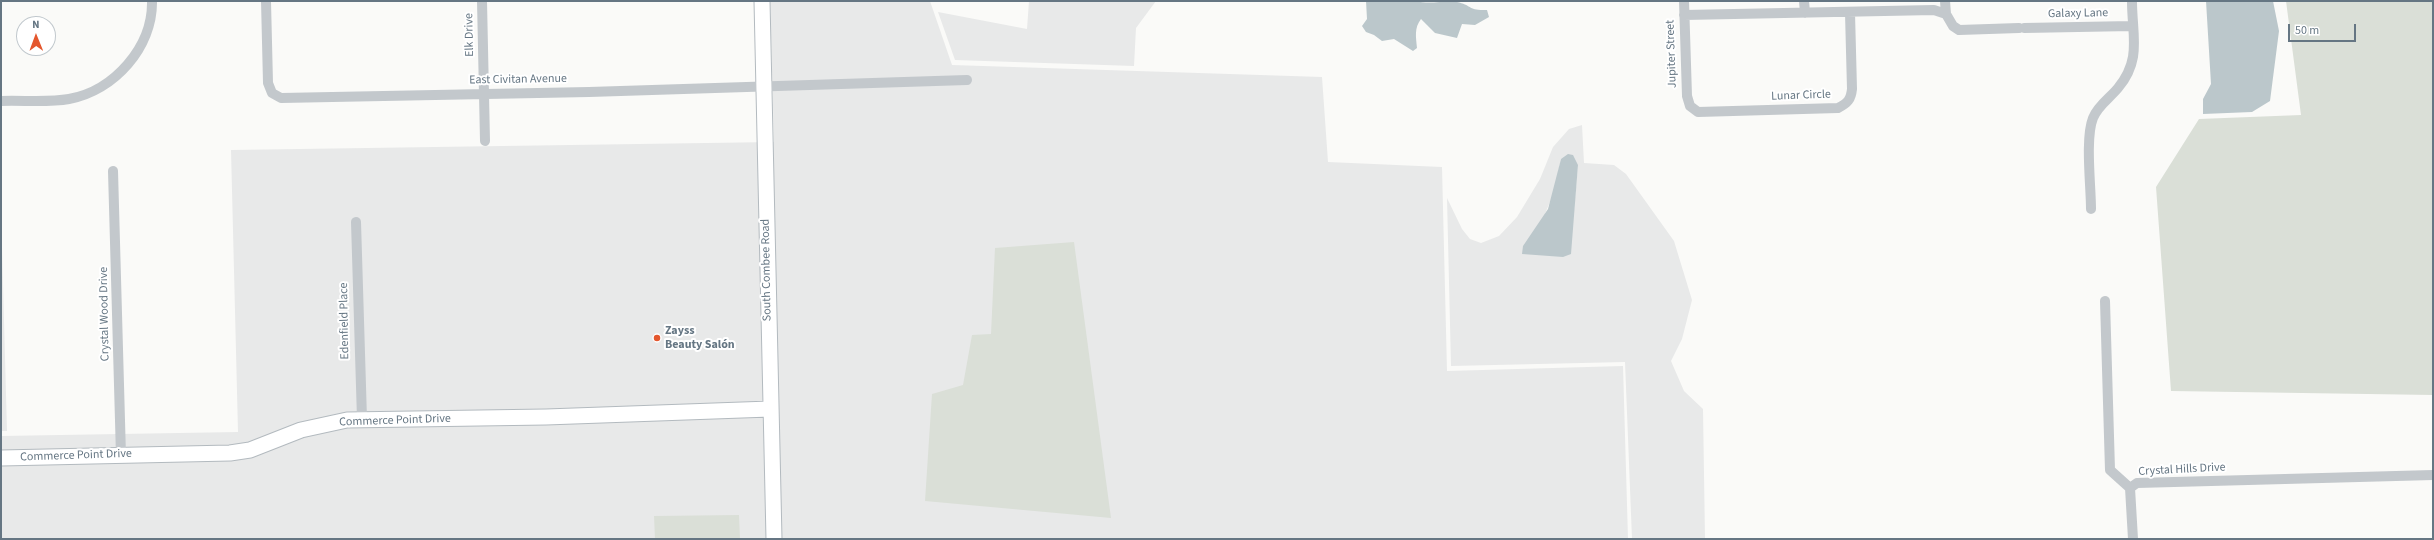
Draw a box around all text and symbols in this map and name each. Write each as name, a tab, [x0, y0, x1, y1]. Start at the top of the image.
street label: Galaxy Lane	[2048, 6, 2108, 22]
street label: Elk Drive	[462, 13, 478, 57]
north arrow	[16, 16, 56, 56]
scale bar	[2290, 16, 2358, 42]
text: N	[32, 17, 40, 32]
street label: Jupiter Street	[1664, 20, 1680, 88]
text: 50 m	[2295, 22, 2319, 39]
street label: East Civitan Avenue	[469, 72, 567, 88]
street label: Lunar Circle	[1771, 88, 1831, 104]
street label: South Combee Road	[759, 219, 775, 321]
street label: Crystal Wood Drive	[97, 267, 113, 361]
street label: Edenfield Place	[337, 282, 353, 360]
place label: Zayss Beauty Salón	[665, 324, 735, 352]
marker: Zayss Beauty Salón	[652, 333, 662, 343]
street label: Commerce Point Drive	[339, 412, 451, 430]
street label: Commerce Point Drive	[20, 447, 132, 465]
street label: Crystal Hills Drive	[2138, 461, 2226, 479]

